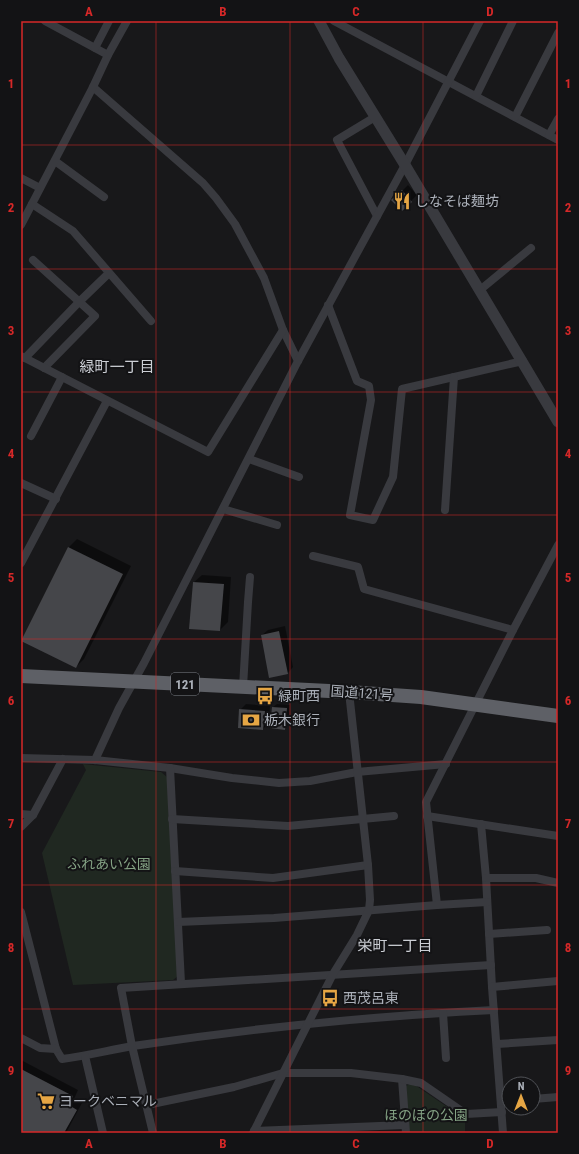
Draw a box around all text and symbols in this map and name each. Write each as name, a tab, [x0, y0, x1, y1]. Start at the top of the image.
text: A	[85, 4, 93, 19]
text: B	[219, 4, 227, 19]
text: C	[352, 4, 360, 19]
text: D	[486, 4, 494, 19]
text: 1	[8, 76, 14, 91]
text: 1	[565, 76, 571, 91]
restaurant icon: しなそば麺坊	[392, 191, 412, 211]
place label: しなそば麺坊	[415, 193, 499, 209]
text: 2	[8, 200, 15, 215]
text: 2	[565, 200, 572, 215]
text: 3	[8, 323, 14, 338]
text: 3	[565, 323, 571, 338]
district label: 緑町一丁目	[79, 358, 155, 376]
text: 4	[8, 446, 15, 461]
text: 4	[565, 446, 572, 461]
text: 5	[8, 570, 15, 585]
text: 5	[565, 570, 572, 585]
road number: 121	[171, 673, 199, 695]
street label: 国道121号	[330, 683, 394, 703]
bus stop icon: 緑町西	[255, 686, 275, 706]
place label: 緑町西	[278, 688, 320, 704]
text: 6	[8, 693, 15, 708]
text: 6	[565, 693, 572, 708]
bank icon: 栃木銀行	[241, 710, 261, 730]
place label: 栃木銀行	[264, 712, 320, 728]
text: 7	[8, 816, 15, 831]
text: 7	[565, 816, 572, 831]
park label: ふれあい公園	[67, 856, 151, 872]
district label: 栄町一丁目	[357, 937, 433, 955]
text: 8	[8, 940, 14, 955]
text: 8	[565, 940, 571, 955]
bus stop icon: 西茂呂東	[320, 988, 340, 1008]
place label: 西茂呂東	[343, 990, 399, 1006]
text: 9	[8, 1063, 14, 1078]
text: 9	[565, 1063, 571, 1078]
north arrow	[501, 1076, 541, 1116]
text: N	[518, 1080, 525, 1093]
supermarket icon: ヨークベニマル	[36, 1091, 56, 1111]
place label: ヨークベニマル	[59, 1093, 157, 1109]
park label: ほのぼの公園	[384, 1107, 468, 1123]
text: A	[85, 1136, 93, 1151]
text: B	[219, 1136, 227, 1151]
text: C	[352, 1136, 360, 1151]
text: D	[486, 1136, 494, 1151]

